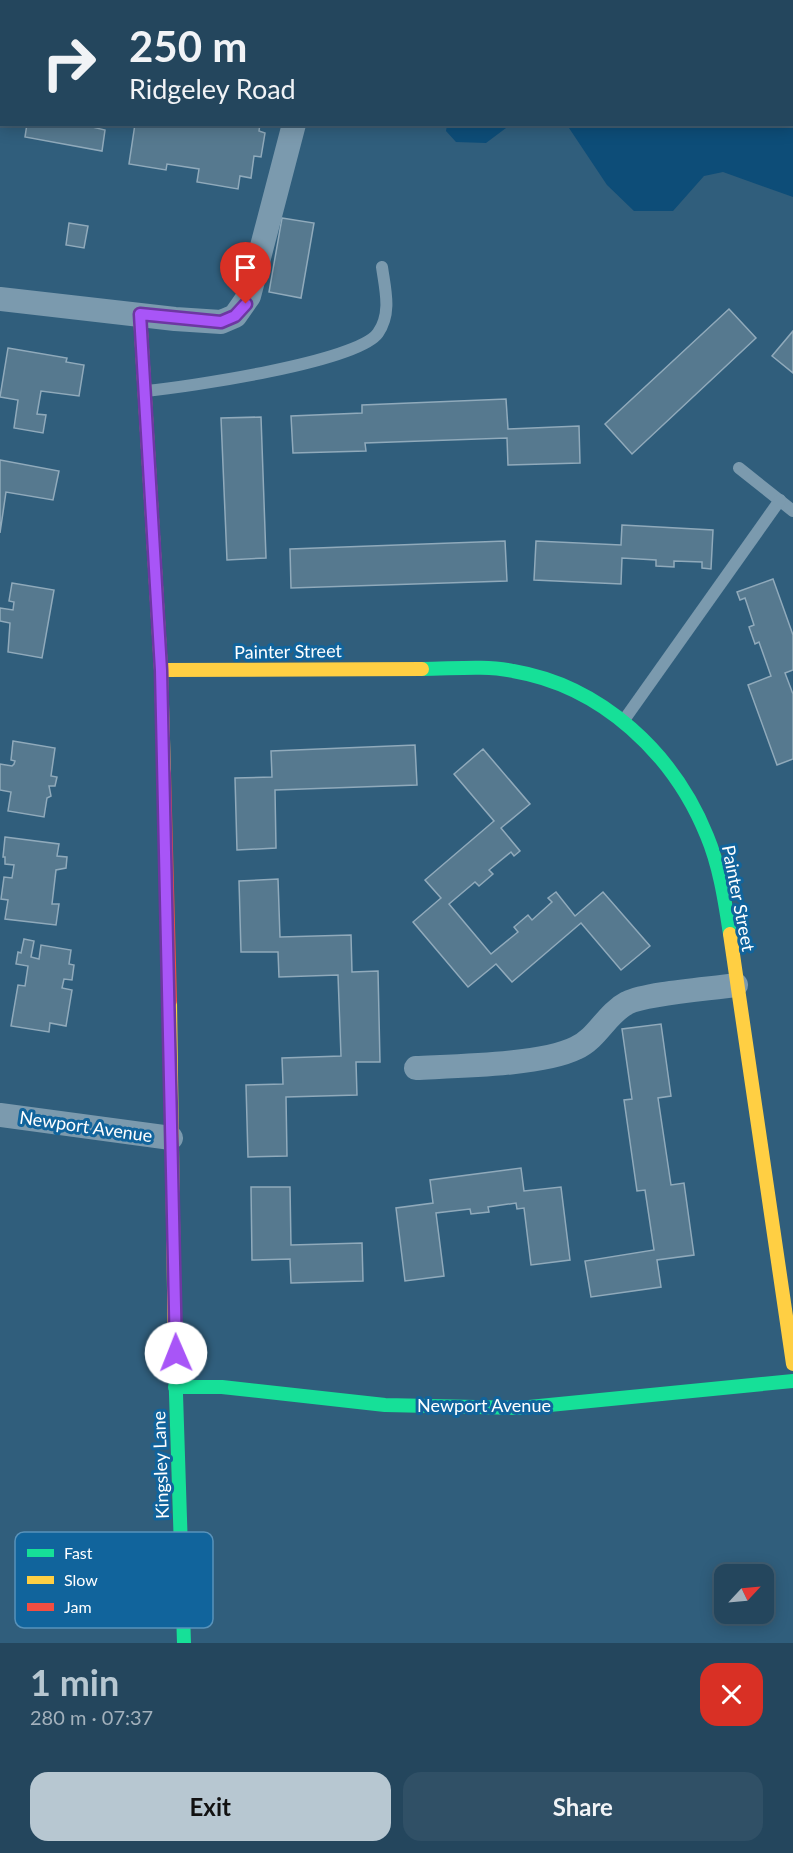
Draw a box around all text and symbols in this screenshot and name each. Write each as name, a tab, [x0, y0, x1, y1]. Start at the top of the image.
text: 250 m	[129, 21, 247, 71]
icon: right	[30, 24, 108, 102]
text: Ridgeley Road	[129, 72, 296, 105]
pin	[220, 242, 271, 304]
icon: arrive	[229, 251, 262, 284]
street label: Painter Street	[234, 639, 343, 663]
street label: Painter Street	[718, 843, 760, 954]
street label: Newport Avenue	[18, 1106, 154, 1146]
position arrow	[144, 1321, 208, 1385]
street label: Newport Avenue	[417, 1394, 551, 1416]
street label: Kingsley Lane	[147, 1411, 173, 1519]
legend	[15, 1532, 213, 1628]
text: Fast	[64, 1543, 93, 1562]
north arrow	[714, 1564, 774, 1624]
map controls	[714, 1564, 774, 1624]
text: Slow	[64, 1570, 98, 1589]
text: Jam	[64, 1597, 92, 1616]
text: 1 min	[30, 1660, 119, 1704]
button: close	[700, 1663, 763, 1726]
text: 280 m · 07:37	[30, 1705, 153, 1729]
button: Exit	[30, 1772, 391, 1841]
button: Share	[403, 1772, 763, 1841]

